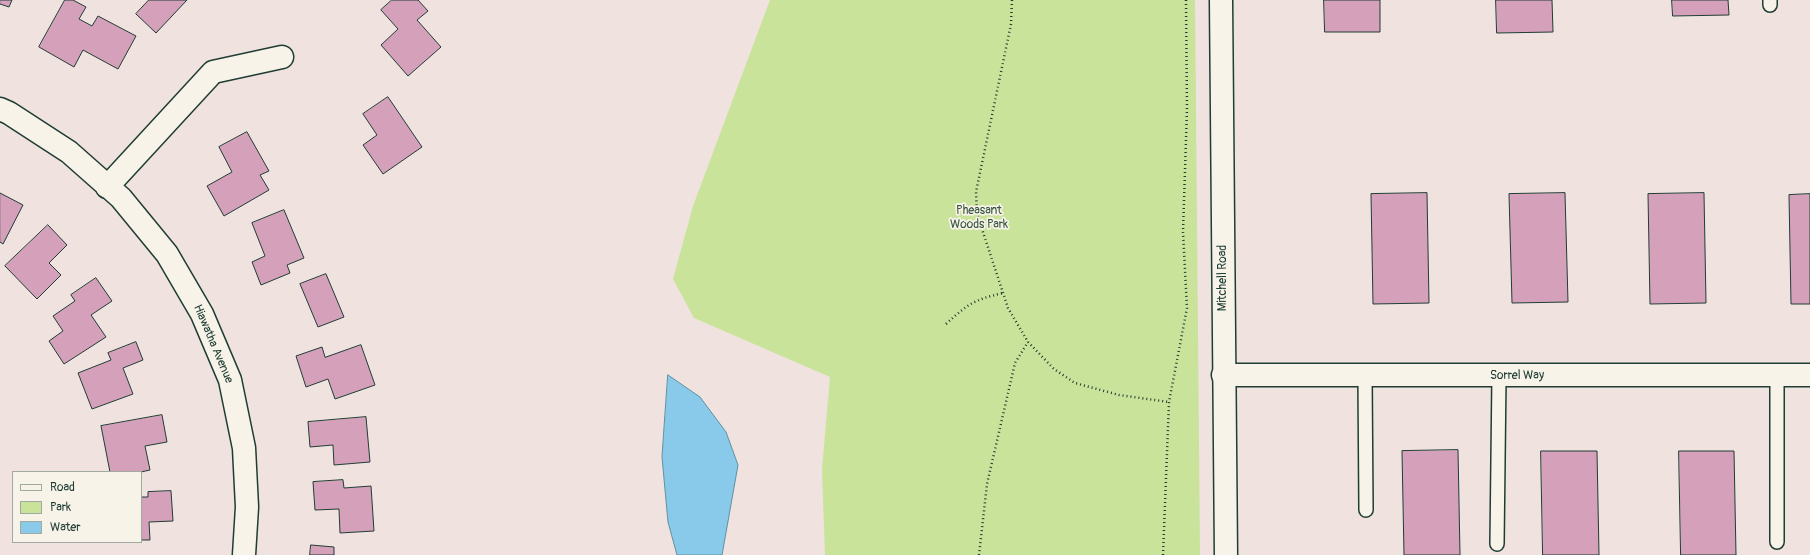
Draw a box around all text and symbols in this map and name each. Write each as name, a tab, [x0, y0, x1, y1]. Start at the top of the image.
park label: Pheasant Woods Park	[950, 204, 1008, 232]
street label: Mitchell Road	[1216, 245, 1230, 311]
street label: Hiawatha Avenue	[190, 302, 236, 386]
street label: Sorrel Way	[1490, 369, 1544, 383]
legend	[12, 471, 142, 543]
text: Road	[50, 480, 75, 495]
text: Park	[50, 500, 71, 515]
text: Water	[50, 520, 81, 535]

